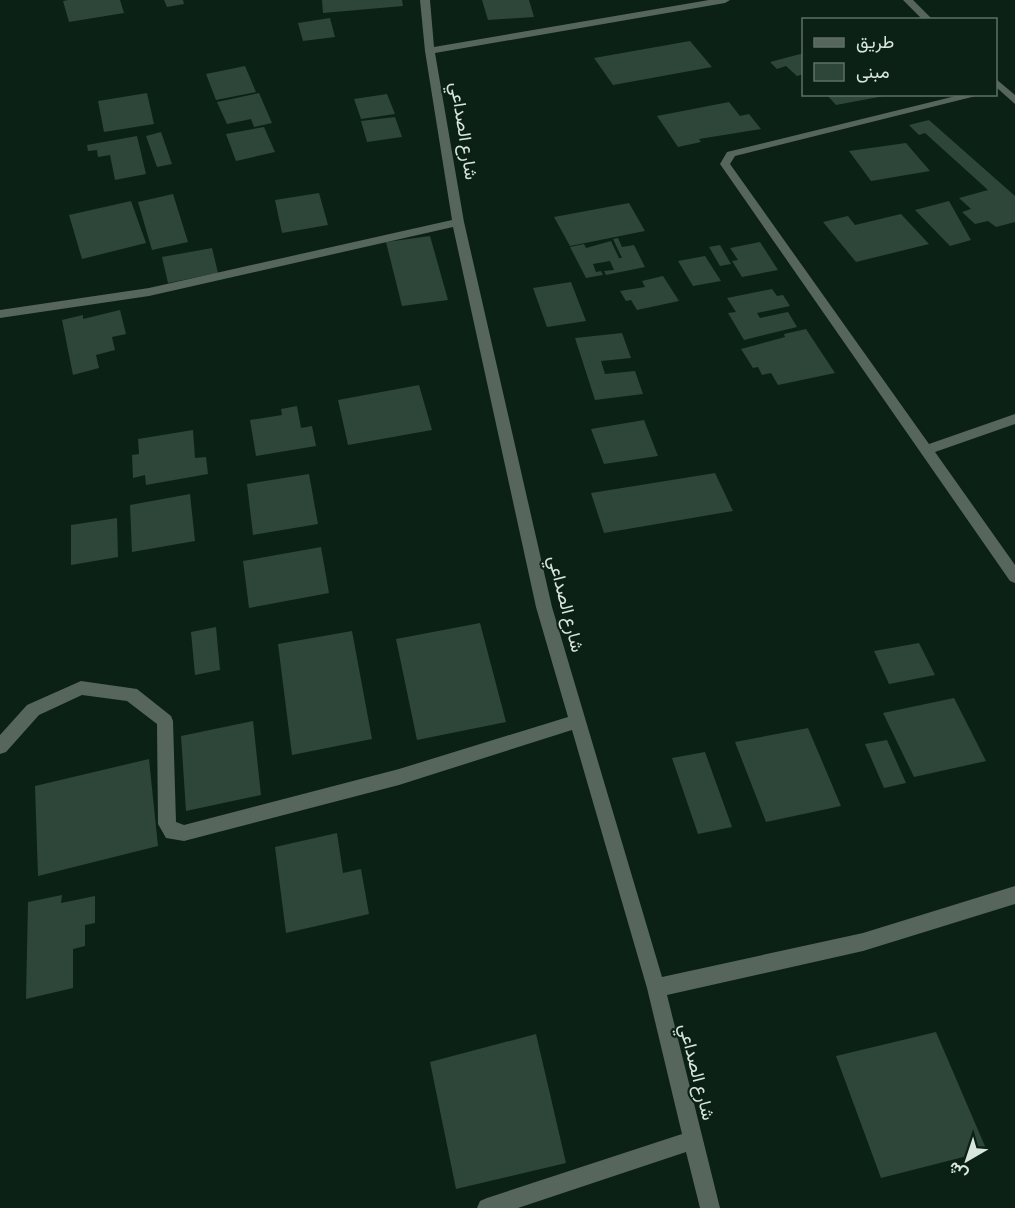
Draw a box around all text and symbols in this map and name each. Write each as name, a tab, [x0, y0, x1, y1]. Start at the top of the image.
legend	[802, 18, 997, 96]
text: طريق	[856, 34, 894, 53]
text: مبنى	[856, 64, 890, 83]
street label: شارع الصداعي	[441, 81, 480, 182]
street label: شارع الصداعي	[539, 554, 586, 655]
street label: شارع الصداعي	[670, 1022, 717, 1123]
north arrow	[937, 1130, 997, 1190]
text: ش	[946, 1158, 971, 1183]

